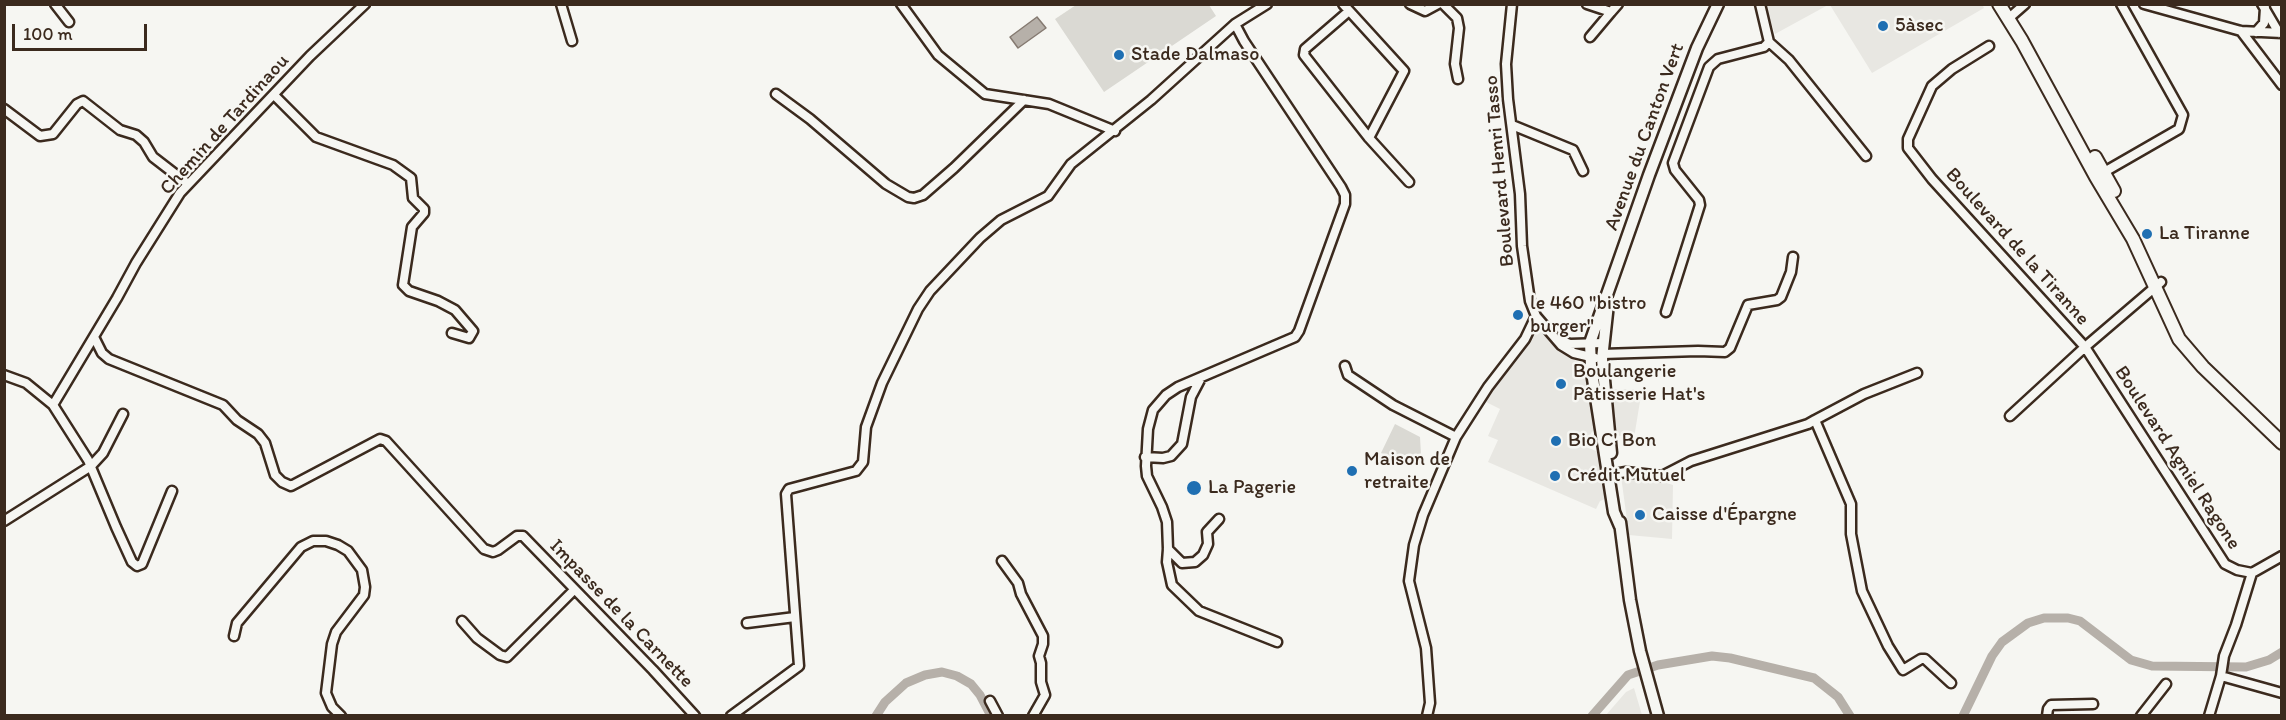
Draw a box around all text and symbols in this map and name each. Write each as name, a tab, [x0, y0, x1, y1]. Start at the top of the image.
scale bar	[15, 12, 150, 50]
place label: 5àsec	[1895, 14, 1943, 38]
marker: 5àsec	[1876, 19, 1890, 33]
text: 100 m	[23, 23, 73, 45]
street label: Avenue du Canton Vert	[1600, 40, 1690, 234]
place label: Stade Dalmaso	[1131, 43, 1259, 67]
marker: Stade Dalmaso	[1112, 48, 1126, 62]
street label: Chemin de Tardinaou	[155, 50, 295, 200]
street label: Boulevard Henri Tasso	[1480, 74, 1520, 268]
street label: Boulevard de la Tiranne	[1940, 163, 2094, 331]
place label: La Tiranne	[2159, 222, 2250, 246]
marker: La Tiranne	[2140, 227, 2154, 241]
place label: le 460 "bistro burger"	[1530, 292, 1646, 339]
marker: le 460 "bistro burger"	[1511, 308, 1525, 322]
place label: Boulangerie Pâtisserie Hat's	[1573, 360, 1706, 407]
street label: Boulevard Agniel Ragone	[2109, 362, 2245, 554]
marker: Boulangerie Pâtisserie Hat's	[1554, 377, 1568, 391]
place label: Bio C' Bon	[1568, 429, 1656, 453]
marker: Bio C' Bon	[1549, 434, 1563, 448]
place label: Maison de retraite	[1364, 448, 1450, 495]
marker: Maison de retraite	[1345, 464, 1359, 478]
place label: Crédit Mutuel	[1567, 464, 1686, 488]
marker: Crédit Mutuel	[1548, 469, 1562, 483]
place label: La Pagerie	[1208, 476, 1296, 500]
marker: La Pagerie	[1185, 479, 1203, 497]
place label: Caisse d'Épargne	[1652, 503, 1797, 527]
marker: Caisse d'Épargne	[1633, 508, 1647, 522]
street label: Impasse de la Carnette	[544, 535, 698, 693]

